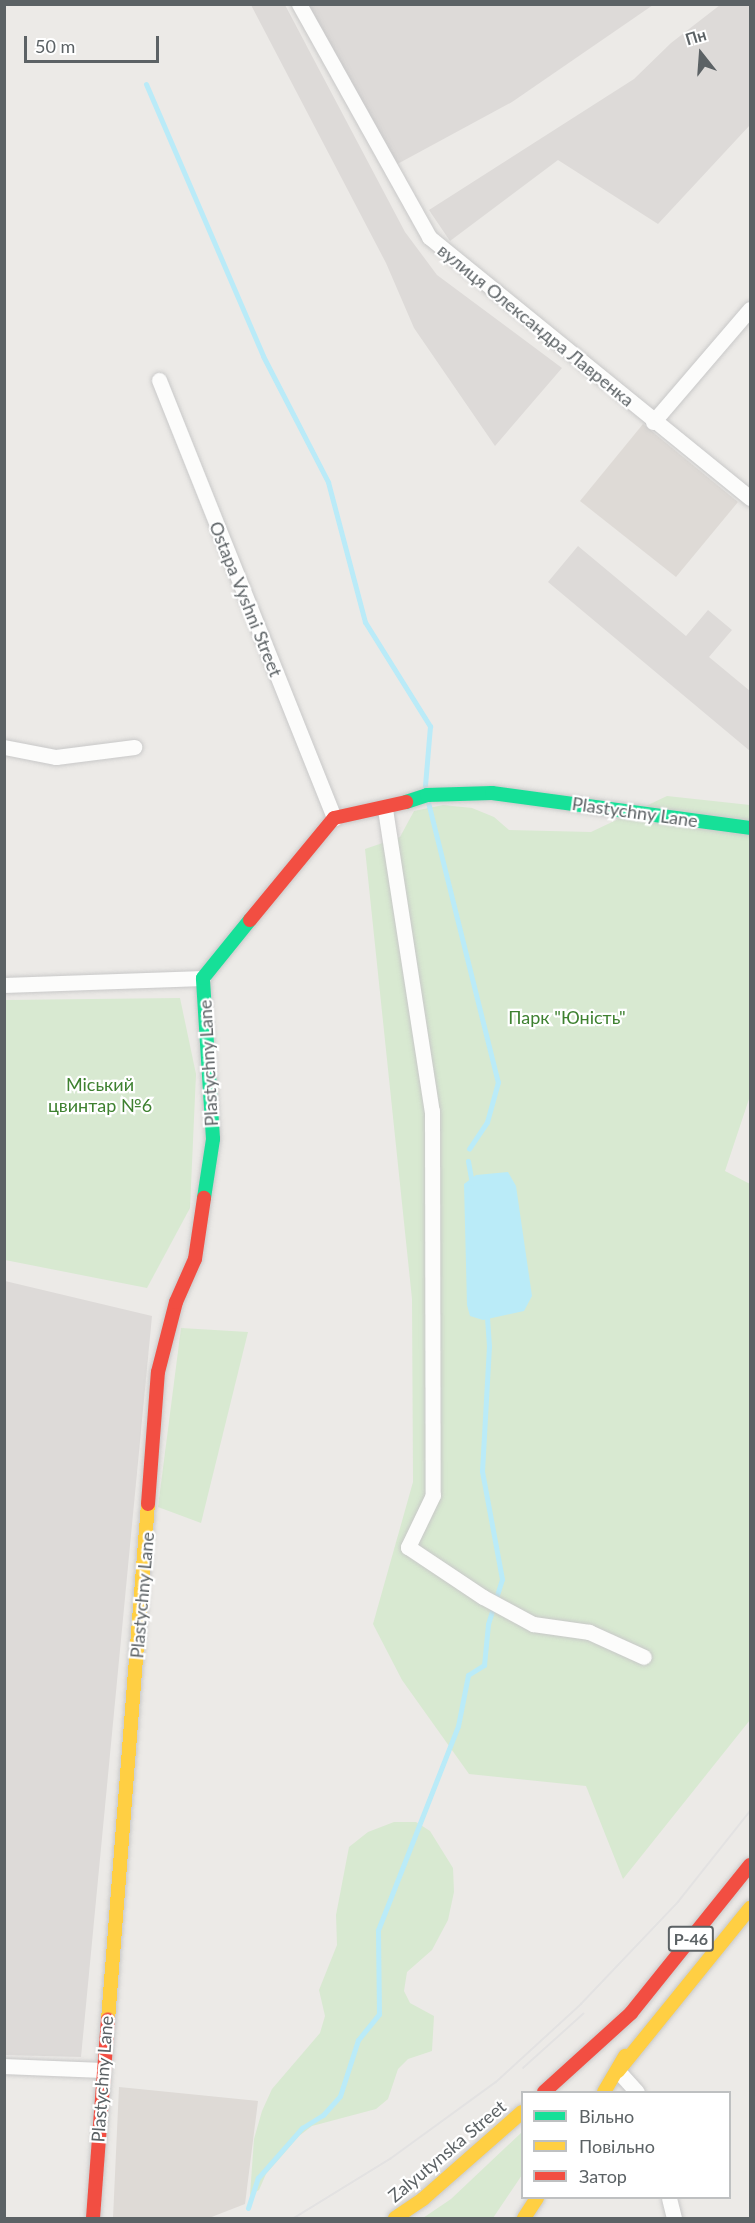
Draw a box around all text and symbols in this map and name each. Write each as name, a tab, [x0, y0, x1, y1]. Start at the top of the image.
scale bar	[27, 24, 162, 62]
north arrow	[671, 24, 731, 84]
text: Пн	[683, 24, 708, 48]
text: 50 m	[35, 35, 75, 57]
street label: вулиця Олександра Лавренка	[434, 239, 638, 411]
street label: Ostapa Vyshni Street	[205, 518, 287, 680]
street label: Plastychny Lane	[570, 792, 700, 832]
street label: Plastychny Lane	[194, 999, 222, 1127]
park label: Парк "Юність"	[508, 1006, 626, 1028]
park label: Міський цвинтар №6	[48, 1074, 152, 1116]
street label: Plastychny Lane	[126, 1531, 158, 1659]
road number: Р-46	[667, 1926, 715, 1952]
street label: Plastychny Lane	[87, 2015, 117, 2143]
legend	[521, 2091, 731, 2199]
street label: Zalyutynska Street	[384, 2096, 510, 2206]
text: Вільно	[579, 2105, 634, 2127]
text: Повільно	[579, 2135, 655, 2157]
text: Затор	[579, 2165, 627, 2187]

